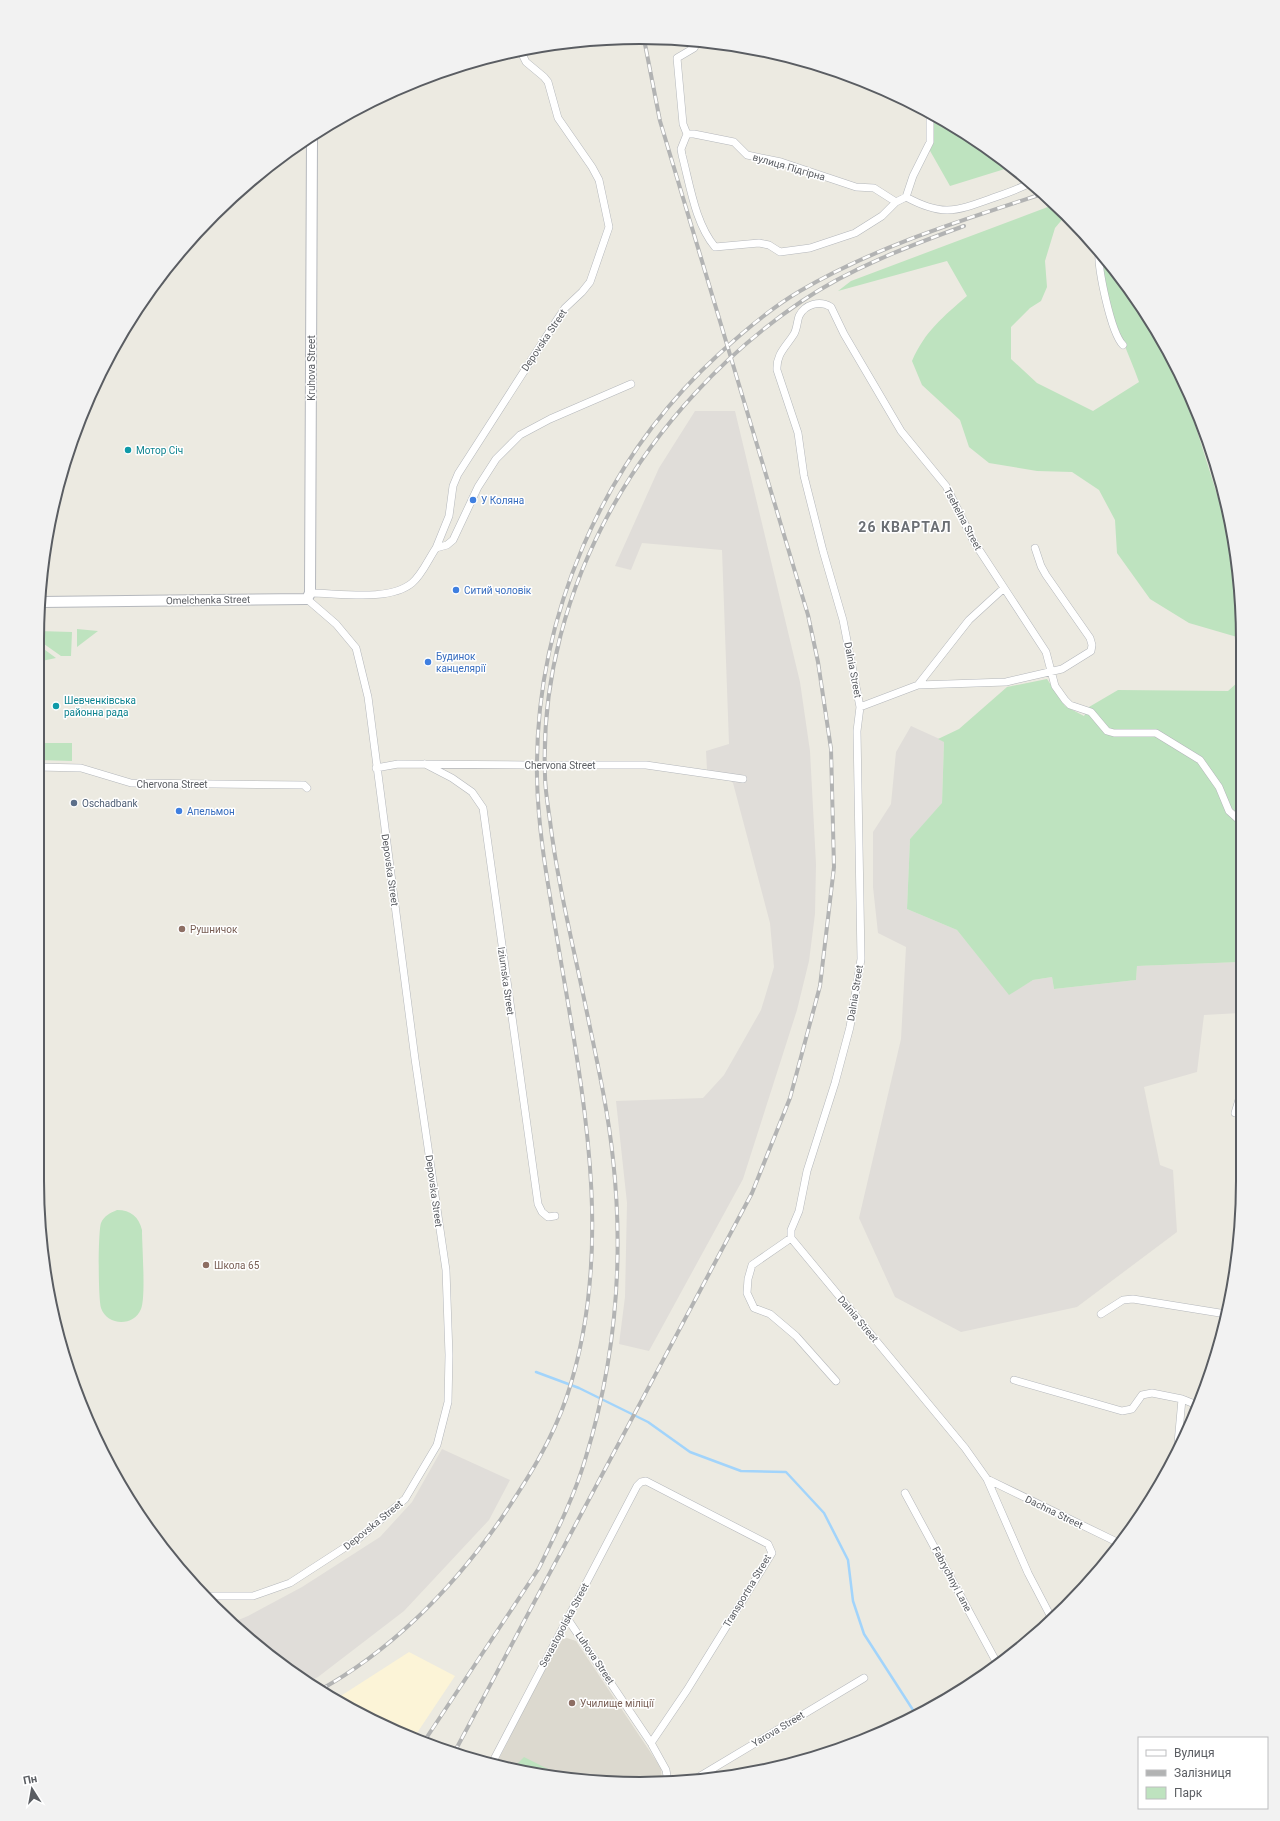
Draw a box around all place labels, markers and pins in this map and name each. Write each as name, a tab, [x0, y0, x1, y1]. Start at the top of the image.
marker: Мотор Січ	[123, 445, 133, 455]
place label: Мотор Січ	[136, 445, 183, 456]
marker: У Коляна	[468, 495, 478, 505]
place label: У Коляна	[481, 495, 524, 506]
marker: Ситий чоловік	[451, 585, 461, 595]
place label: Ситий чоловік	[464, 585, 532, 596]
place label: Будинок канцелярії	[436, 651, 486, 674]
marker: Будинок канцелярії	[423, 657, 433, 667]
place label: Шевченківська районна рада	[64, 695, 136, 718]
marker: Шевченківська районна рада	[51, 701, 61, 711]
marker: Oschadbank	[69, 798, 79, 808]
place label: Oschadbank	[82, 798, 138, 809]
marker: Апельмон	[174, 806, 184, 816]
place label: Апельмон	[187, 806, 235, 817]
marker: Рушничок	[177, 924, 187, 934]
place label: Рушничок	[190, 924, 238, 935]
marker: Школа 65	[201, 1260, 211, 1270]
place label: Школа 65	[214, 1260, 260, 1271]
marker: Училище міліції	[567, 1698, 577, 1708]
place label: Училище міліції	[580, 1698, 654, 1709]

